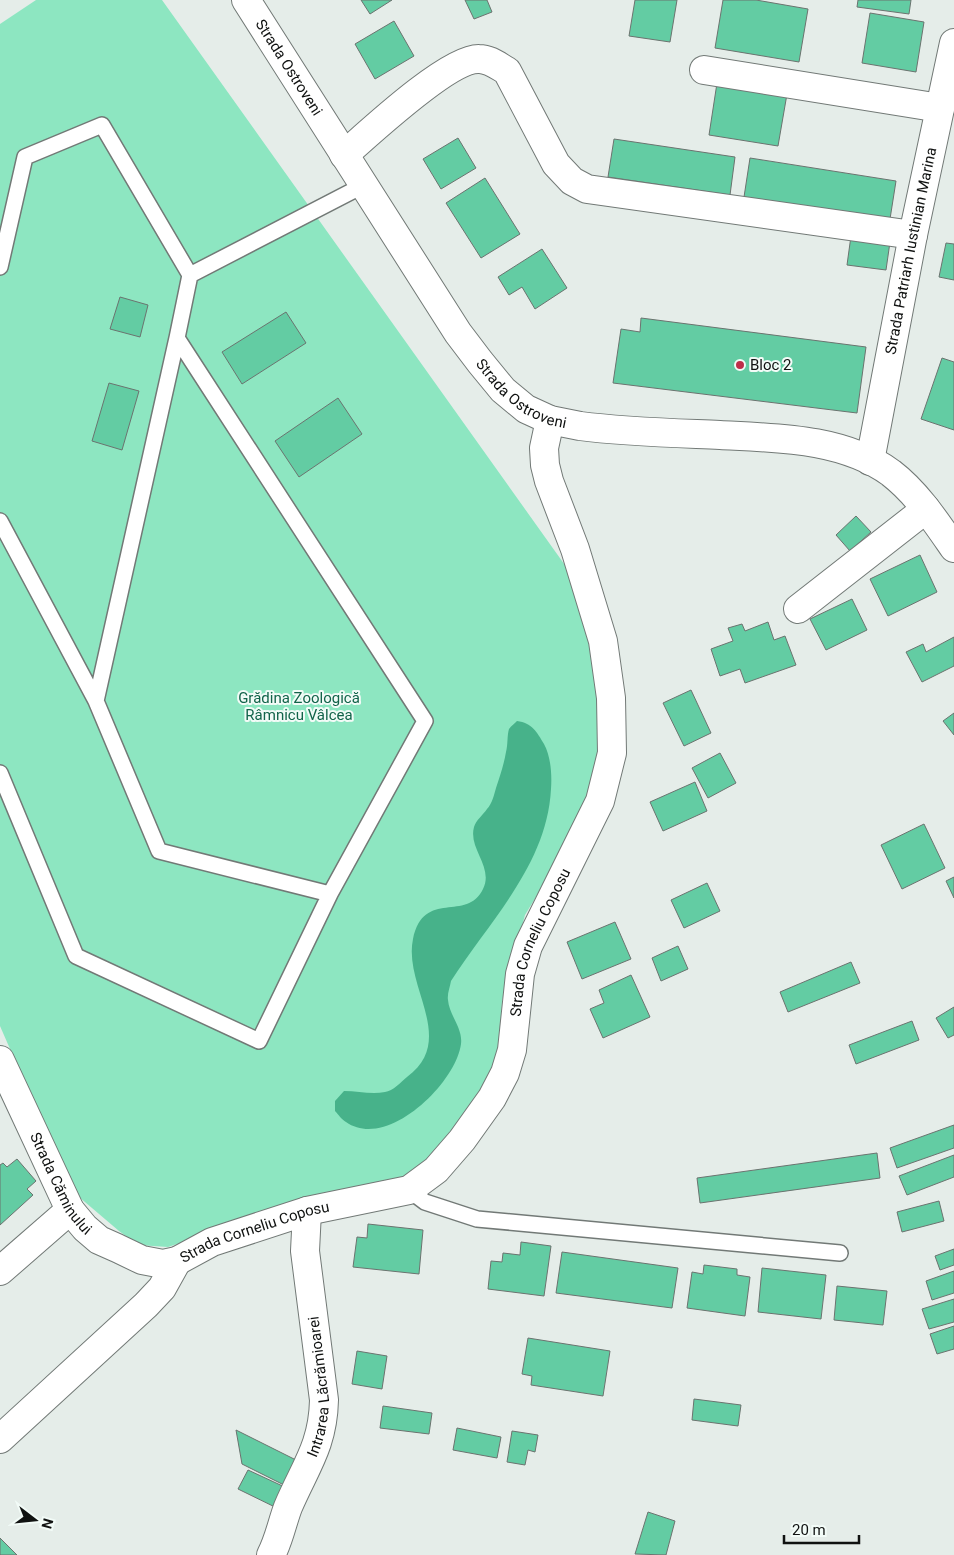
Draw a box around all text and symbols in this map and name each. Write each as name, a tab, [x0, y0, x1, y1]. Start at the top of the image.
street label: Strada Ostroveni	[252, 16, 326, 119]
street label: Strada Patriarh Iustinian Marina	[881, 146, 940, 356]
street label: Strada Ostroveni	[472, 355, 568, 432]
place label: Bloc 2	[750, 356, 792, 374]
marker: Bloc 2	[734, 359, 746, 371]
park label: Grădina Zoologică Râmnicu Vâlcea	[238, 689, 360, 724]
street label: Strada Corneliu Coposu	[507, 865, 574, 1017]
street label: Strada Căminului	[26, 1130, 95, 1239]
street label: Strada Corneliu Coposu	[177, 1198, 331, 1267]
street label: Intrarea Lăcrămioarei	[303, 1315, 333, 1460]
north arrow	[10, 1495, 60, 1545]
scale bar	[784, 1512, 859, 1544]
text: N	[38, 1517, 57, 1531]
text: 20 m	[792, 1521, 826, 1539]

